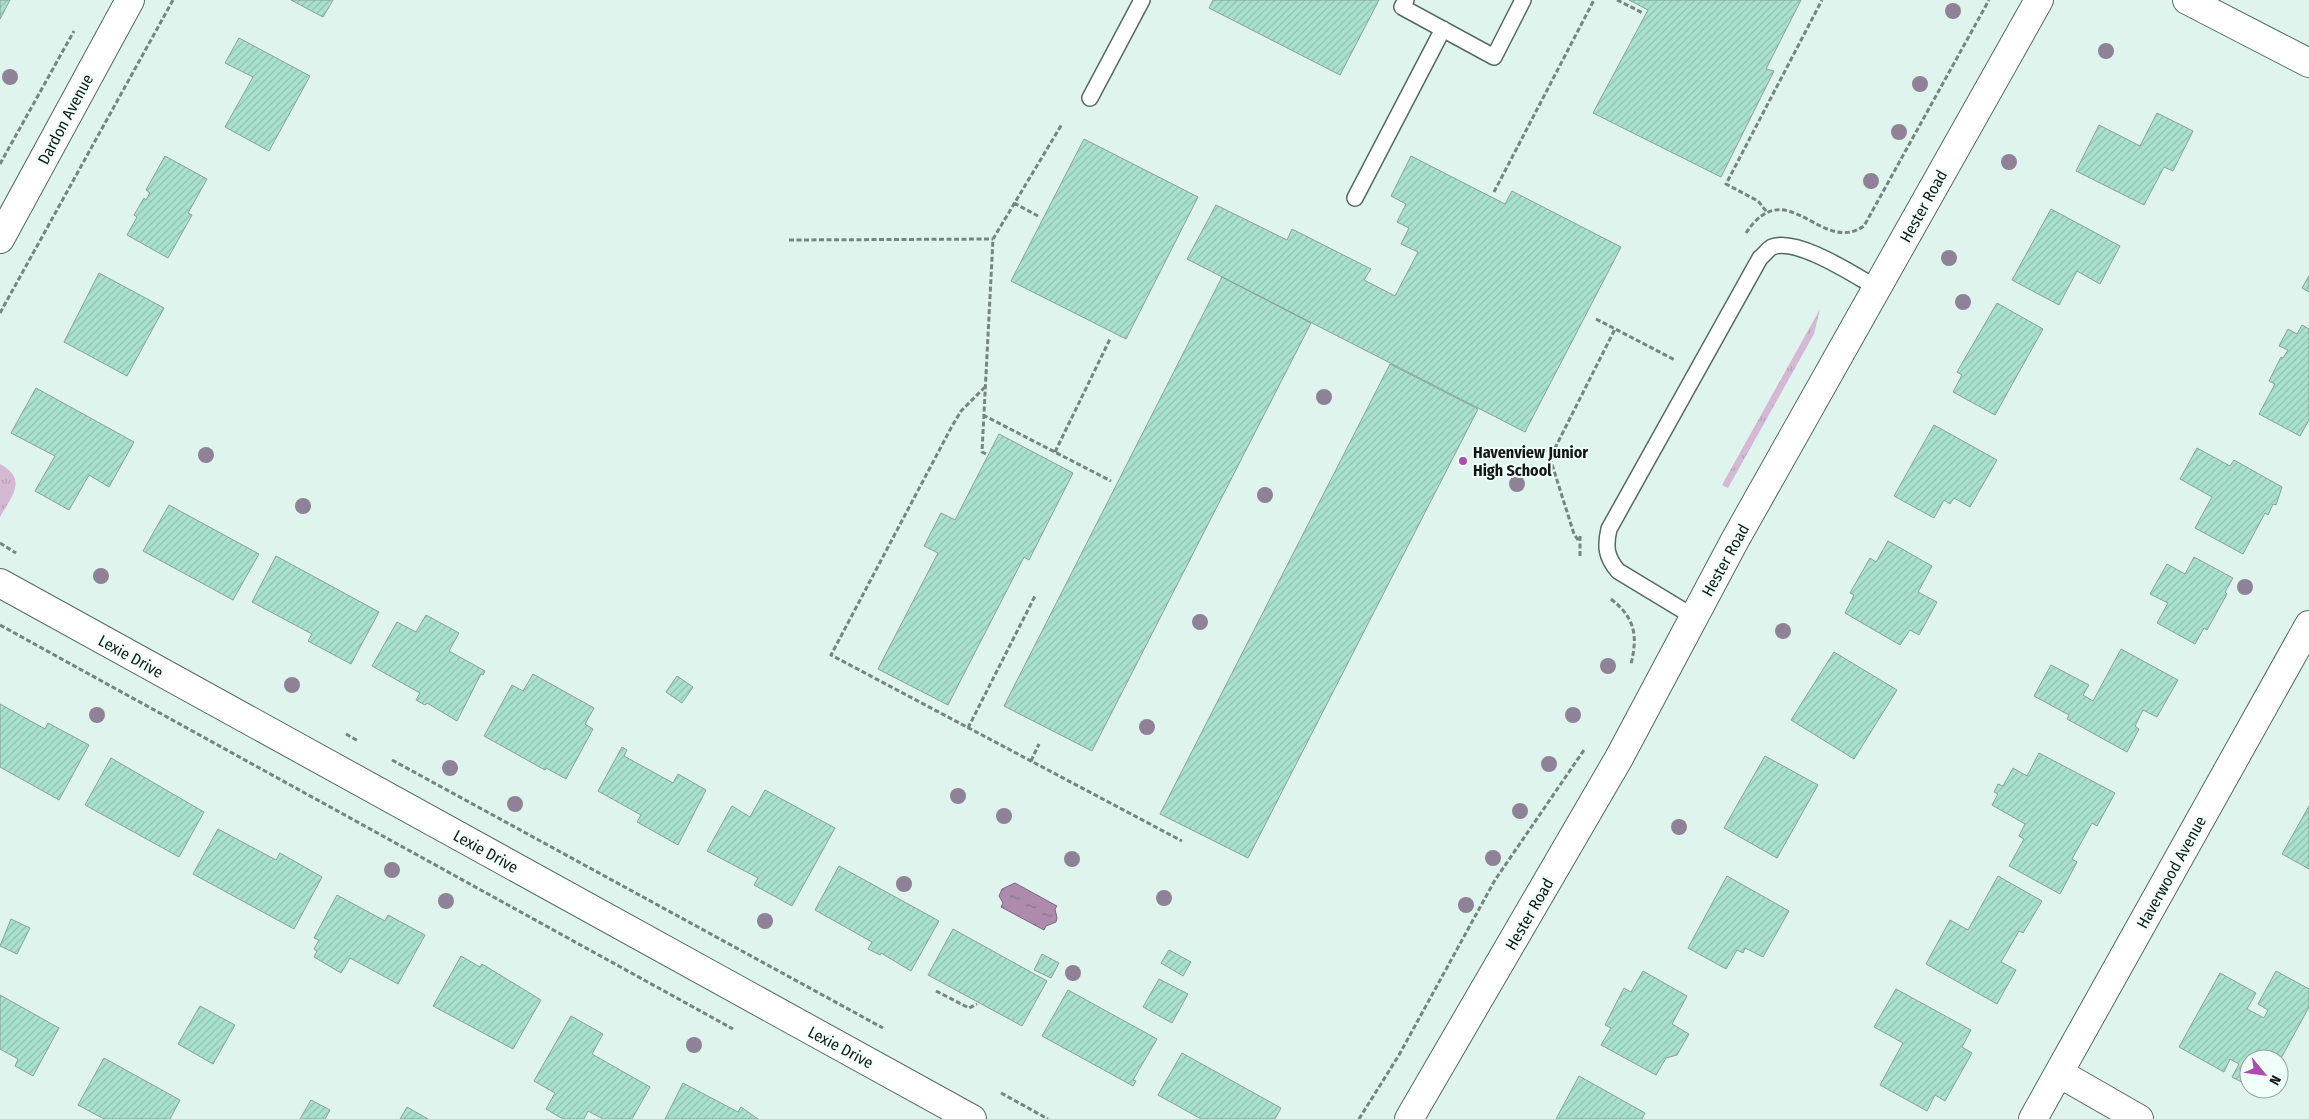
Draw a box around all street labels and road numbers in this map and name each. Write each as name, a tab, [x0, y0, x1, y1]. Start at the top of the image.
street label: Dardon Avenue	[34, 71, 97, 168]
street label: Hester Road	[1896, 167, 1951, 246]
street label: Hester Road	[1698, 521, 1753, 600]
street label: Lexie Drive	[95, 631, 167, 682]
street label: Haverwood Avenue	[2133, 813, 2210, 932]
street label: Lexie Drive	[450, 826, 522, 877]
street label: Hester Road	[1501, 875, 1558, 954]
street label: Lexie Drive	[805, 1022, 877, 1073]

